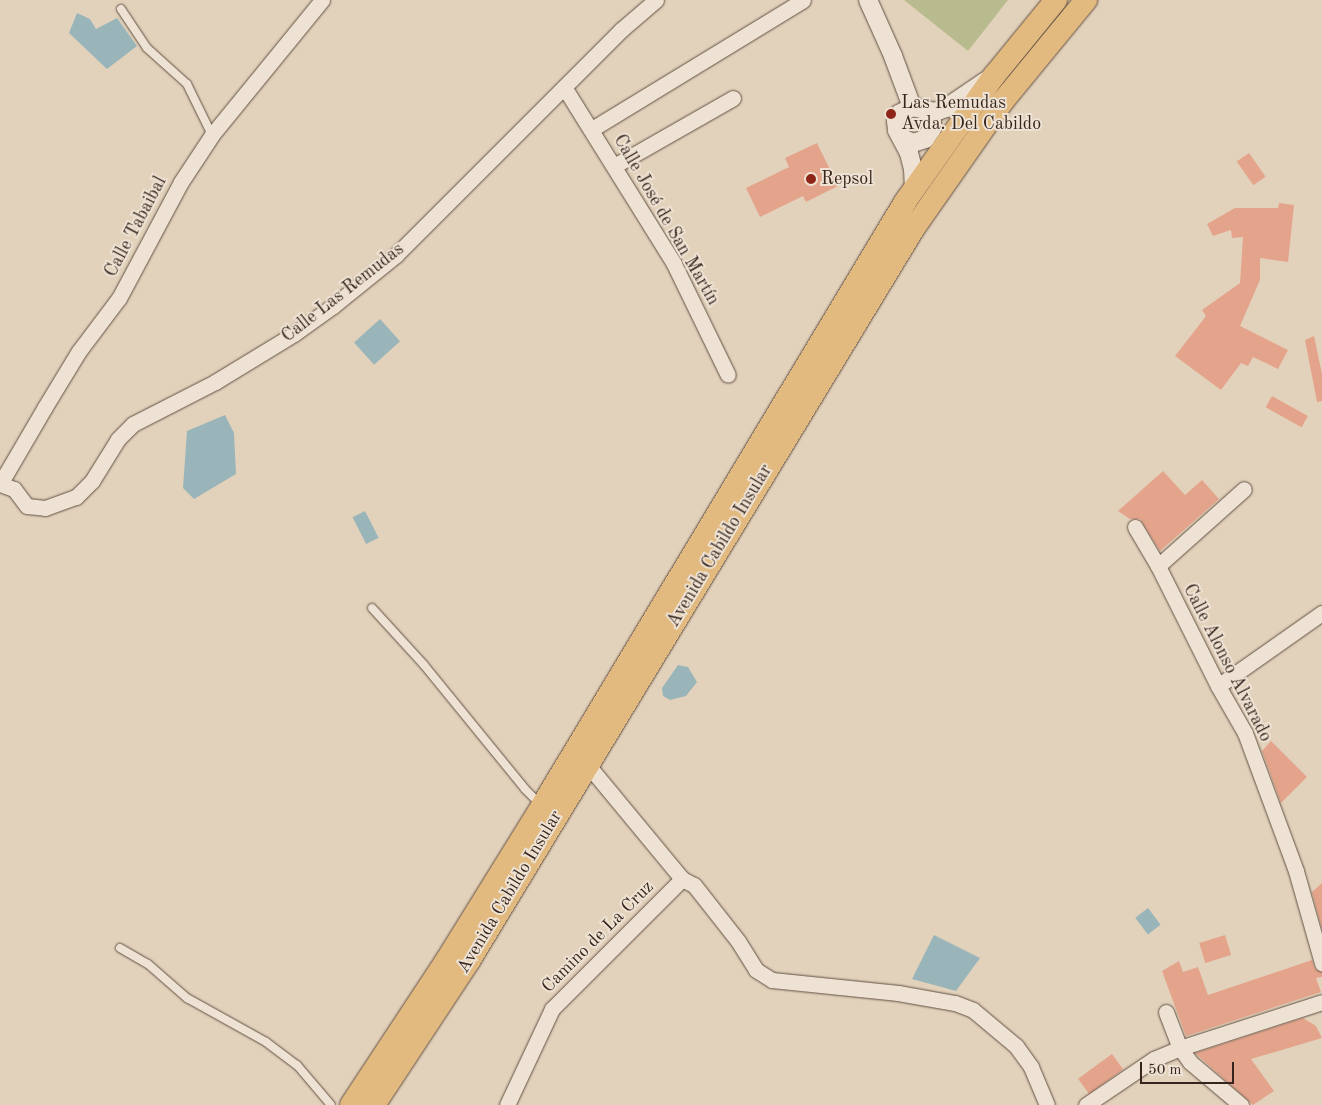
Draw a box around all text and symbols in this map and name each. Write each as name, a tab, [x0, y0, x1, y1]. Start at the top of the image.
place label: Las Remudas Avda. Del Cabildo	[901, 93, 1041, 136]
marker: Las Remudas Avda. Del Cabildo	[885, 108, 897, 120]
street label: Calle José de San Martín	[608, 131, 724, 309]
place label: Repsol	[821, 168, 873, 190]
street label: Calle Tabaibal	[100, 173, 172, 281]
marker: Repsol	[805, 173, 817, 185]
street label: Calle Las Remudas	[278, 239, 408, 347]
street label: Avenida Cabildo Insular	[663, 461, 777, 631]
street label: Calle Alonso Alvarado	[1178, 581, 1276, 745]
street label: Avenida Cabildo Insular	[453, 807, 567, 977]
street label: Camino de La Cruz	[538, 877, 658, 997]
scale bar	[1142, 1052, 1236, 1084]
text: 50 m	[1148, 1063, 1182, 1078]

